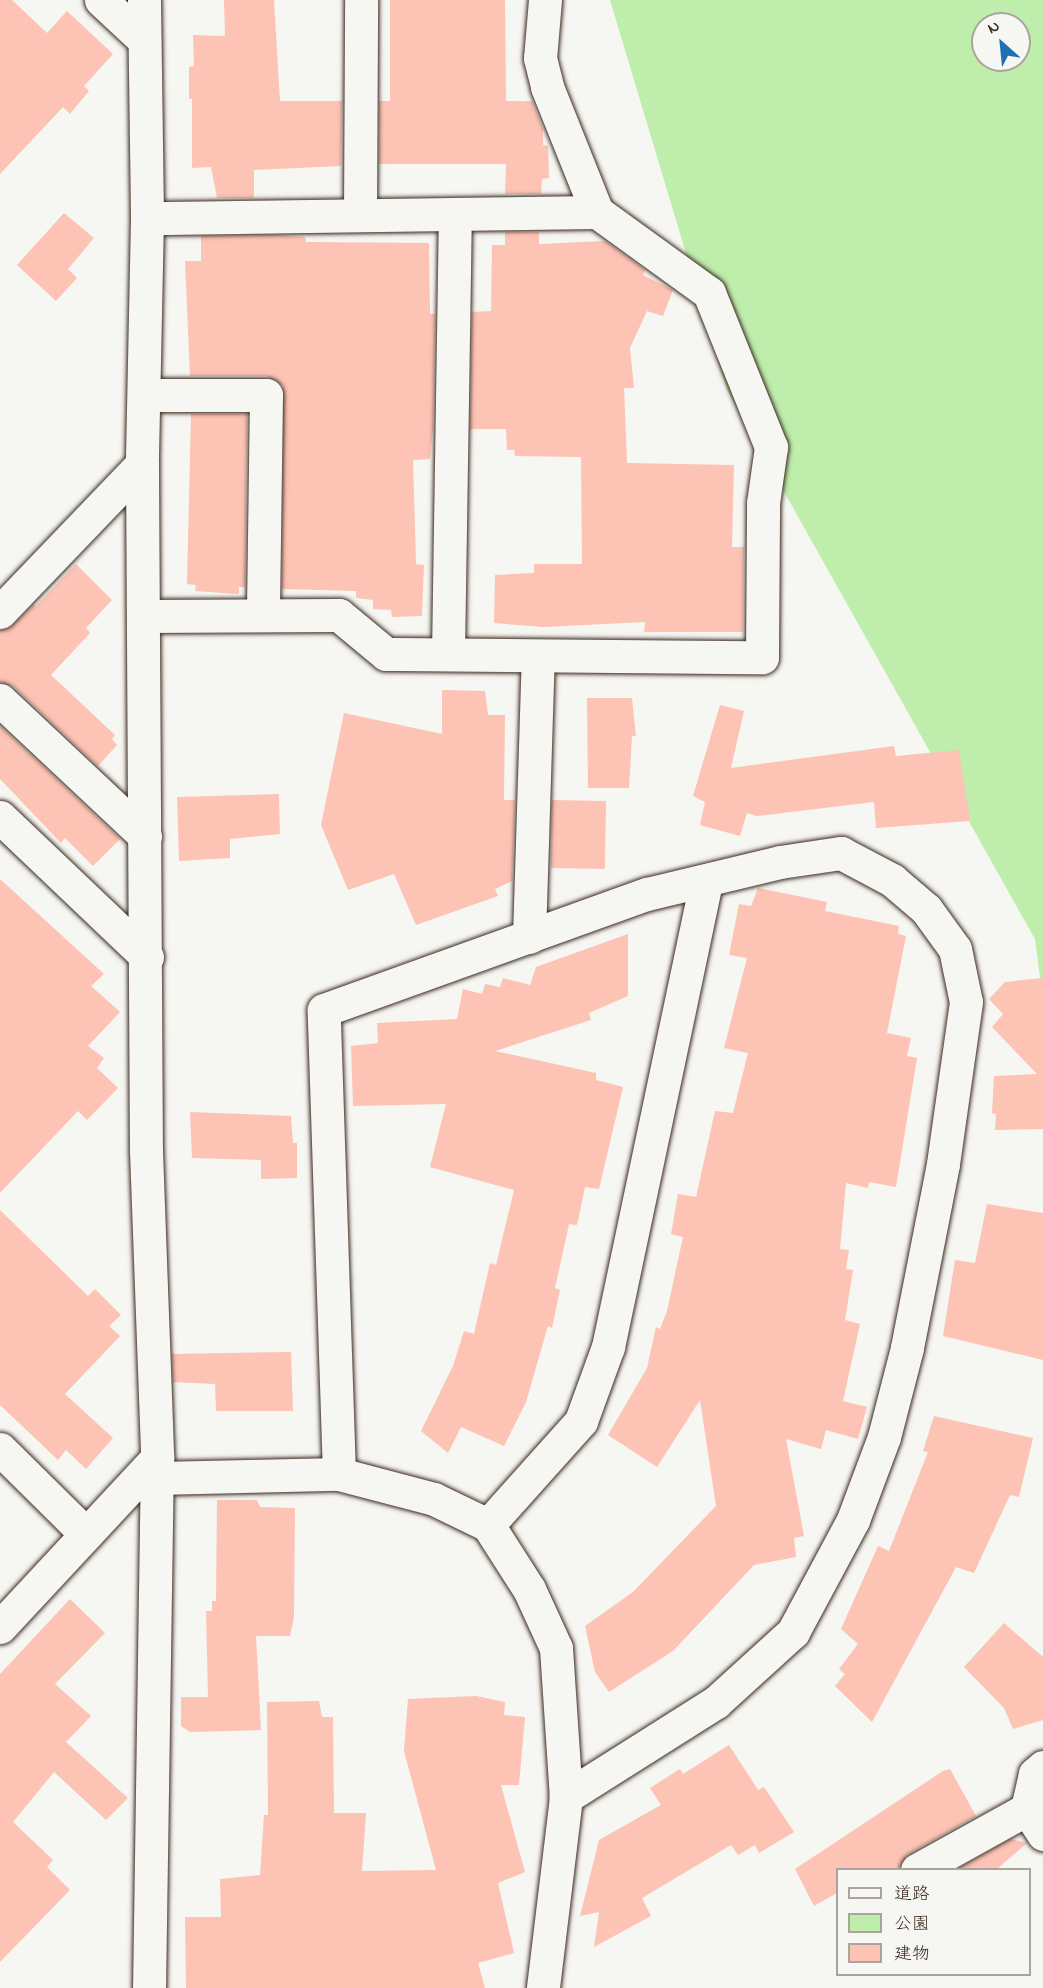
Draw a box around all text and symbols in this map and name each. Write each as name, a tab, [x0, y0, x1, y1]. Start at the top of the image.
north arrow	[971, 12, 1031, 72]
text: N	[983, 15, 1004, 41]
legend	[836, 1868, 1031, 1976]
text: 道路	[894, 1882, 930, 1908]
text: 公園	[894, 1912, 930, 1938]
text: 建物	[894, 1942, 930, 1968]

